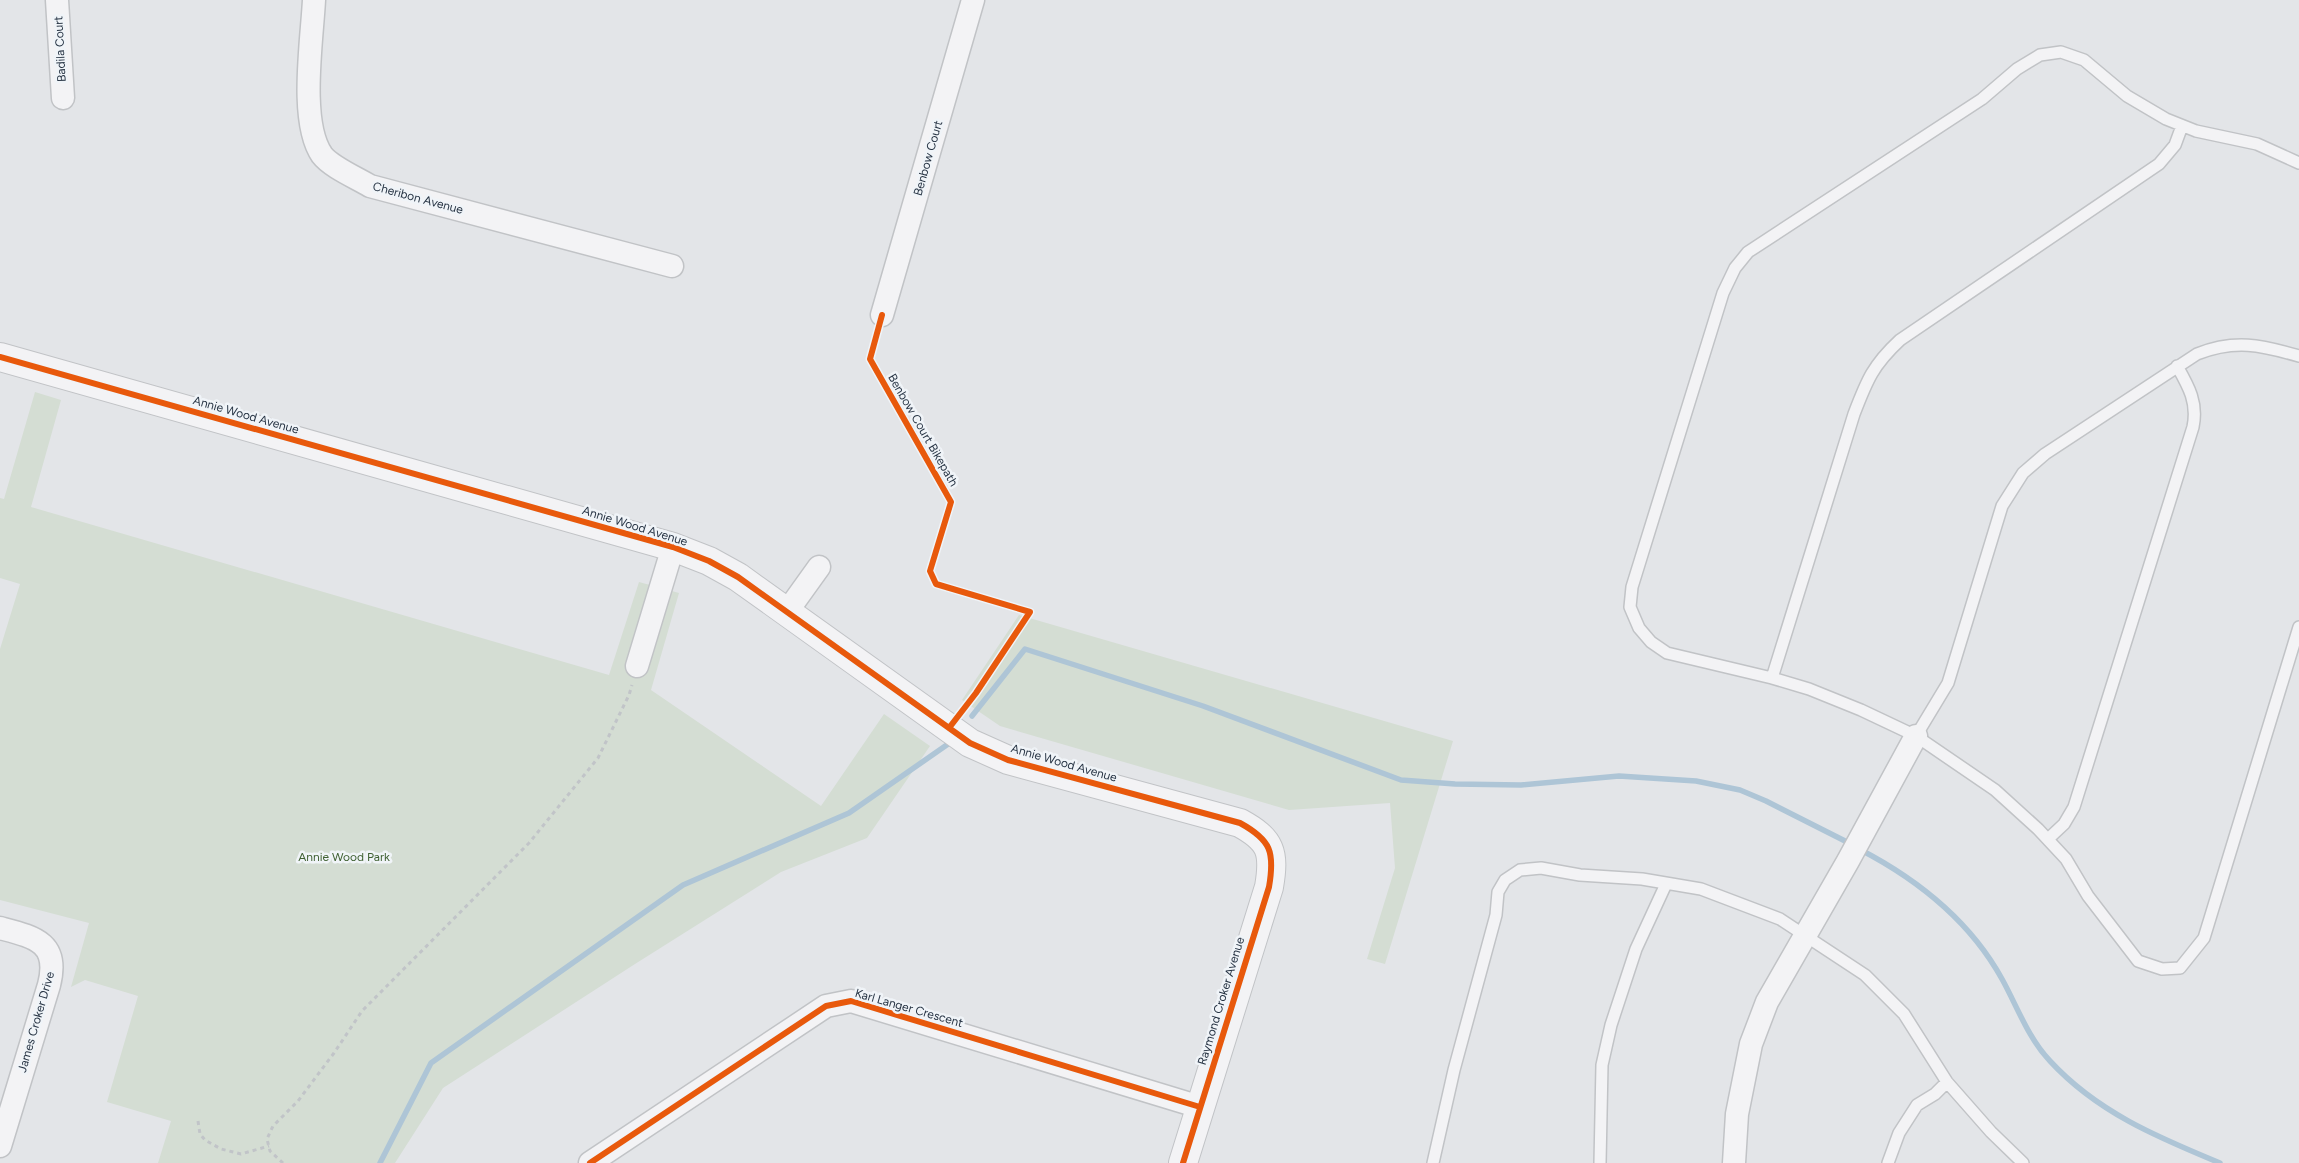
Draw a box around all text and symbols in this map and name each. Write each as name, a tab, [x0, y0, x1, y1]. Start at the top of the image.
street label: Badila Court	[51, 15, 69, 82]
street label: Benbow Court	[911, 118, 946, 197]
street label: Cheribon Avenue	[371, 179, 465, 217]
street label: Benbow Court Bikepath	[885, 371, 961, 489]
street label: Annie Wood Avenue	[192, 393, 301, 437]
street label: Annie Wood Avenue	[581, 503, 690, 549]
street label: Annie Wood Avenue	[1010, 741, 1119, 785]
park label: Annie Wood Park	[298, 850, 390, 864]
street label: Raymond Croker Avenue	[1195, 935, 1247, 1067]
street label: James Croker Drive	[15, 970, 57, 1074]
street label: Karl Langer Crescent	[853, 986, 965, 1030]

